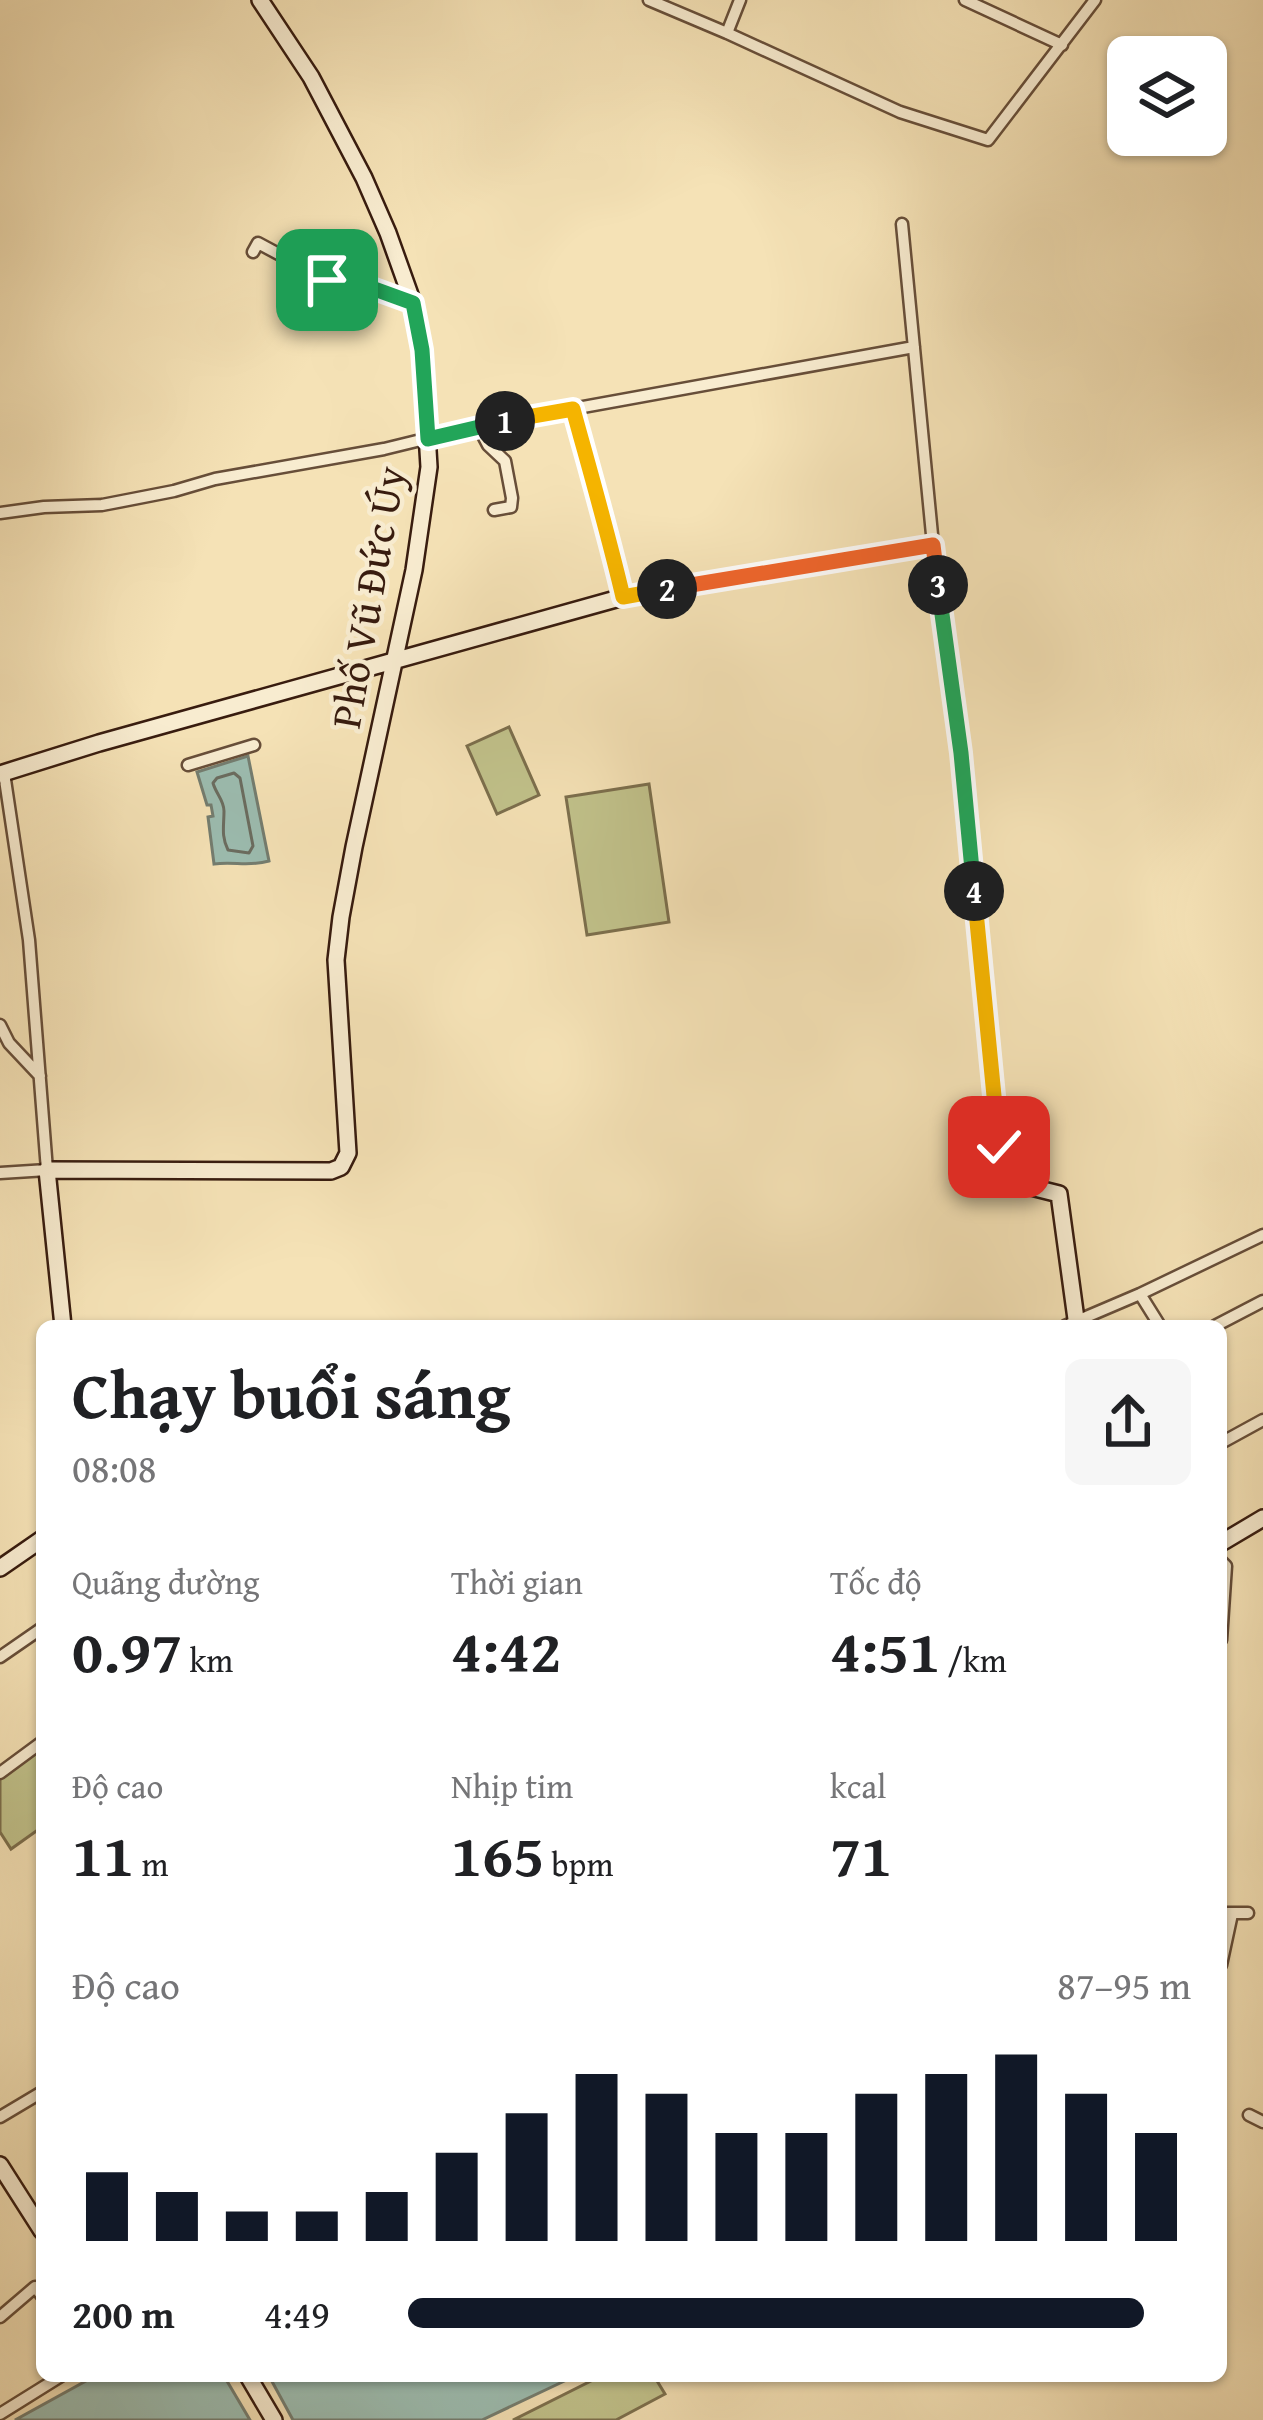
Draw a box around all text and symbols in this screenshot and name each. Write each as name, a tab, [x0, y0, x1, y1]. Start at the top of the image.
map controls	[1107, 36, 1227, 156]
button: layers	[1107, 36, 1227, 156]
pin	[276, 229, 378, 331]
icon: arrive	[294, 247, 360, 313]
pin: 1	[475, 391, 535, 451]
text: 1	[496, 397, 514, 445]
street label: Phố Vũ Đức Úy	[314, 461, 420, 733]
pin: 3	[908, 555, 968, 615]
pin: 2	[637, 559, 697, 619]
text: 3	[929, 561, 947, 609]
text: 2	[658, 565, 676, 613]
pin: 4	[944, 861, 1004, 921]
text: 4	[965, 867, 983, 915]
pin	[948, 1096, 1050, 1198]
icon: check	[966, 1114, 1032, 1180]
text: Chạy buổi sáng	[72, 1345, 511, 1442]
button: share	[1065, 1359, 1191, 1485]
text: 08:08	[72, 1439, 157, 1496]
text: Quãng đường	[72, 1558, 260, 1606]
text: Thời gian	[451, 1558, 583, 1606]
text: Tốc độ	[830, 1558, 922, 1606]
text: 0.97	[72, 1606, 182, 1694]
text: 4:42	[451, 1606, 561, 1694]
text: 4:51	[830, 1606, 940, 1694]
text: km	[182, 1636, 233, 1684]
text: /km	[940, 1636, 1007, 1684]
text: Độ cao	[72, 1762, 163, 1810]
text: Nhịp tim	[451, 1762, 573, 1810]
text: kcal	[830, 1762, 886, 1810]
text: 11	[72, 1810, 134, 1898]
text: 165	[451, 1810, 544, 1898]
text: 71	[830, 1810, 892, 1898]
text: m	[134, 1840, 168, 1888]
text: bpm	[544, 1840, 613, 1888]
text: Độ cao	[72, 1956, 180, 2013]
text: 87–95 m	[1057, 1956, 1191, 2013]
text: 200 m	[72, 2285, 175, 2342]
text: 4:49	[264, 2285, 330, 2342]

